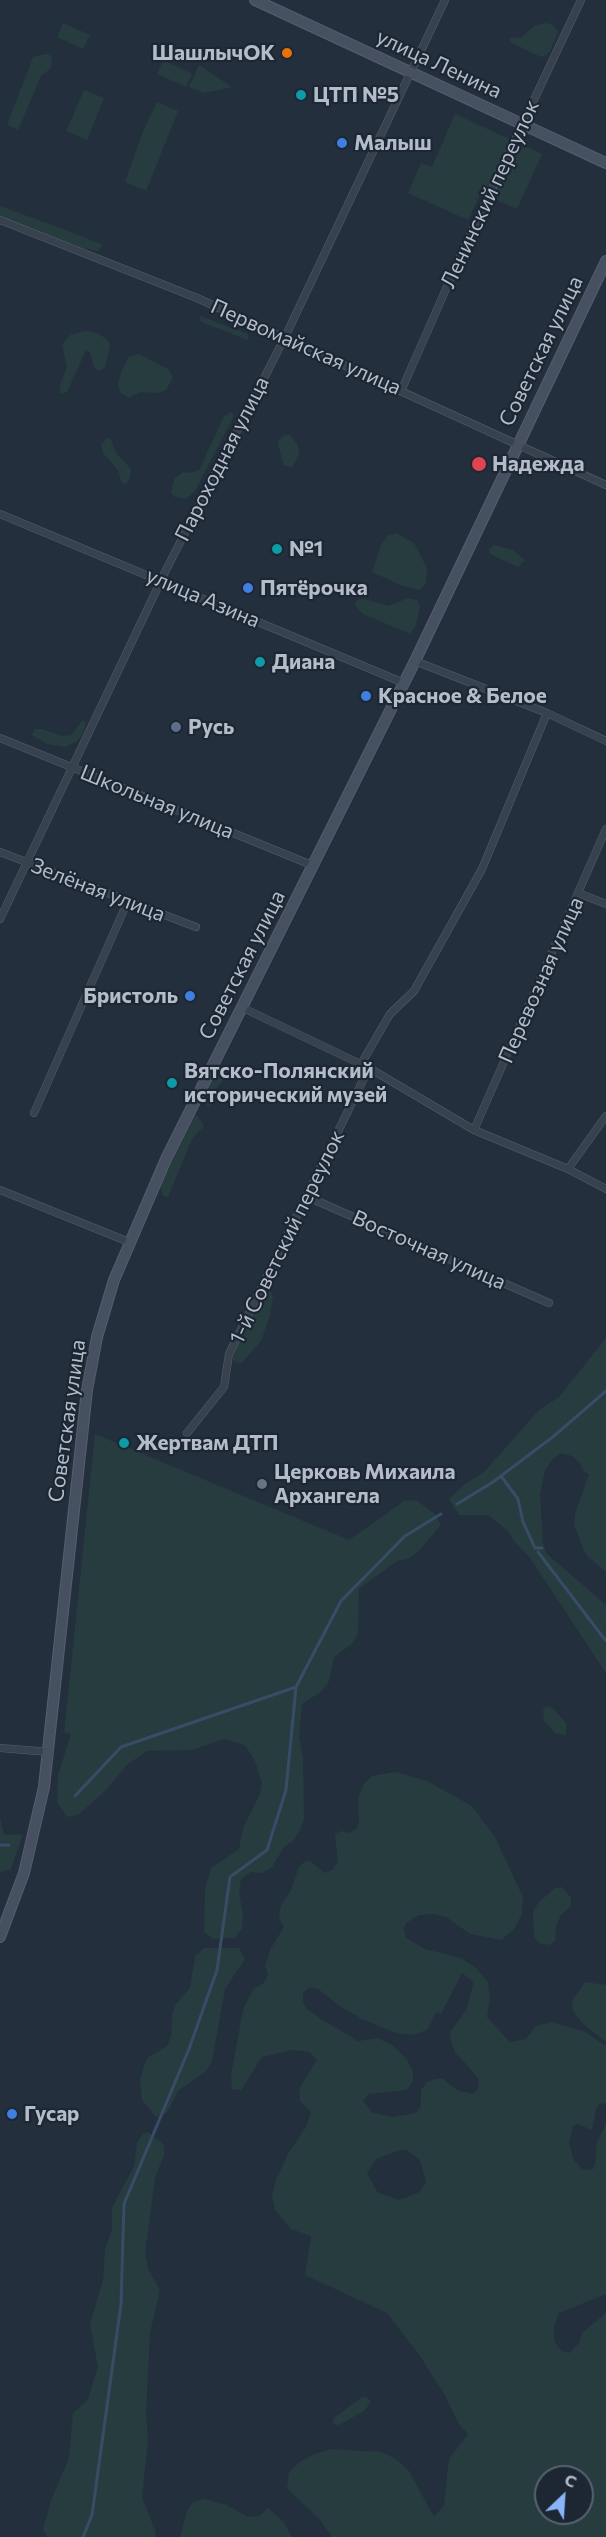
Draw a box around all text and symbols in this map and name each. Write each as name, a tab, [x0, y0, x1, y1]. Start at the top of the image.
street label: улица Ленина	[372, 24, 506, 104]
place label: ШашлычОК	[152, 40, 275, 66]
marker: ШашлычОК	[280, 46, 294, 60]
place label: ЦТП №5	[313, 82, 399, 108]
marker: ЦТП №5	[294, 88, 308, 102]
street label: Ленинский переулок	[435, 96, 545, 292]
place label: Малыш	[354, 130, 432, 156]
marker: Малыш	[335, 136, 349, 150]
street label: Советская улица	[494, 272, 588, 430]
street label: Первомайская улица	[207, 294, 405, 400]
street label: Пароходная улица	[170, 372, 274, 546]
place label: Надежда	[492, 451, 584, 477]
marker: Надежда	[470, 455, 488, 473]
place label: №1	[289, 536, 323, 562]
marker: №1	[270, 542, 284, 556]
street label: улица Азина	[142, 563, 264, 633]
place label: Пятёрочка	[260, 575, 368, 601]
marker: Пятёрочка	[241, 581, 255, 595]
place label: Диана	[272, 649, 335, 675]
marker: Диана	[253, 655, 267, 669]
place label: Красное & Белое	[378, 683, 547, 709]
marker: Красное & Белое	[359, 689, 373, 703]
place label: Русь	[188, 714, 234, 740]
marker: Русь	[169, 720, 183, 734]
street label: Школьная улица	[77, 760, 237, 844]
street label: Зелёная улица	[27, 853, 169, 927]
street label: Советская улица	[194, 886, 290, 1044]
street label: Перевозная улица	[493, 893, 589, 1067]
place label: Бристоль	[83, 983, 178, 1009]
marker: Бристоль	[183, 989, 197, 1003]
place label: Вятско-Полянский исторический музей	[184, 1058, 387, 1108]
marker: Вятско-Полянский исторический музей	[165, 1076, 179, 1090]
street label: 1-й Советский переулок	[224, 1126, 350, 1348]
street label: Восточная улица	[348, 1205, 510, 1295]
street label: Советская улица	[43, 1338, 91, 1504]
place label: Жертвам ДТП	[136, 1430, 278, 1456]
marker: Жертвам ДТП	[117, 1436, 131, 1450]
place label: Церковь Михаила Архангела	[274, 1459, 456, 1509]
marker: Церковь Михаила Архангела	[255, 1477, 269, 1491]
place label: Гусар	[24, 2101, 79, 2127]
marker: Гусар	[5, 2107, 19, 2121]
north arrow	[534, 2465, 594, 2525]
text: С	[562, 2469, 580, 2491]

